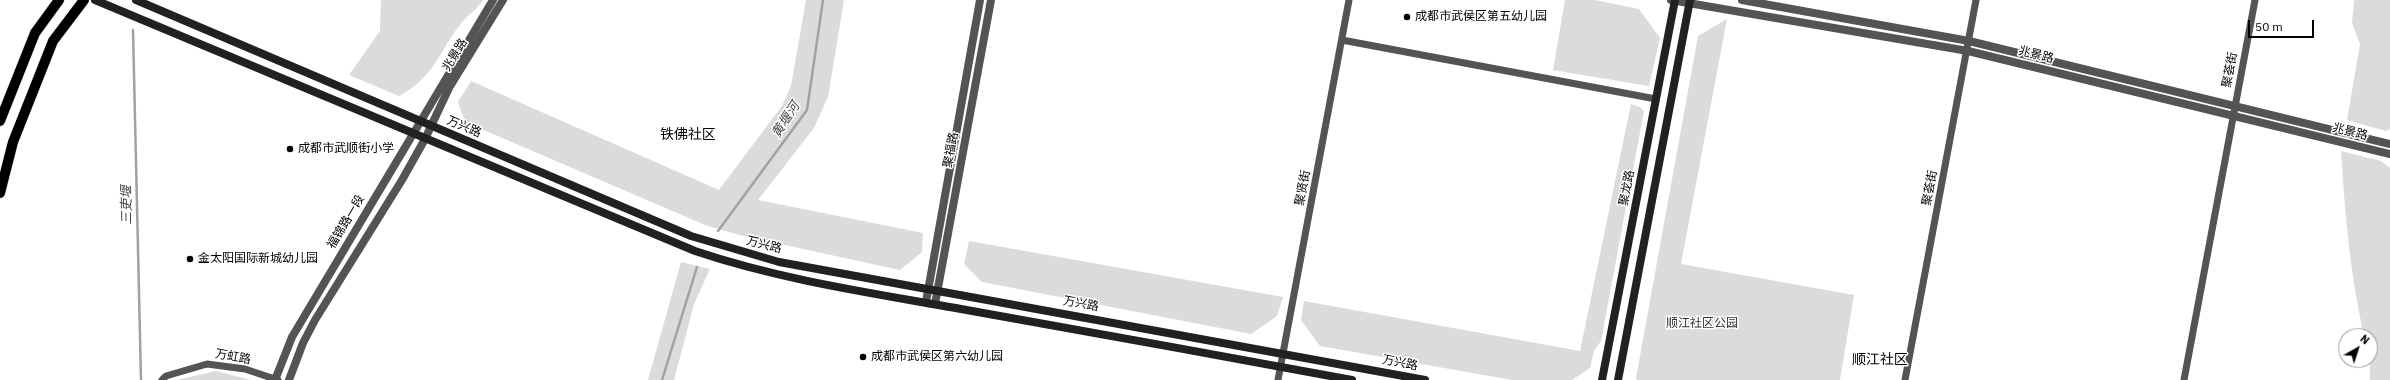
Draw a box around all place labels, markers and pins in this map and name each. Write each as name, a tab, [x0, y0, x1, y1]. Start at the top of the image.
place label: 成都市武侯区第五幼儿园	[1415, 10, 1547, 24]
marker: 成都市武侯区第五幼儿园	[1402, 12, 1412, 22]
place label: 成都市武顺街小学	[298, 142, 394, 156]
marker: 成都市武顺街小学	[285, 144, 295, 154]
place label: 金太阳国际新城幼儿园	[198, 252, 318, 266]
marker: 金太阳国际新城幼儿园	[185, 254, 195, 264]
place label: 成都市武侯区第六幼儿园	[871, 350, 1003, 364]
marker: 成都市武侯区第六幼儿园	[858, 352, 868, 362]

